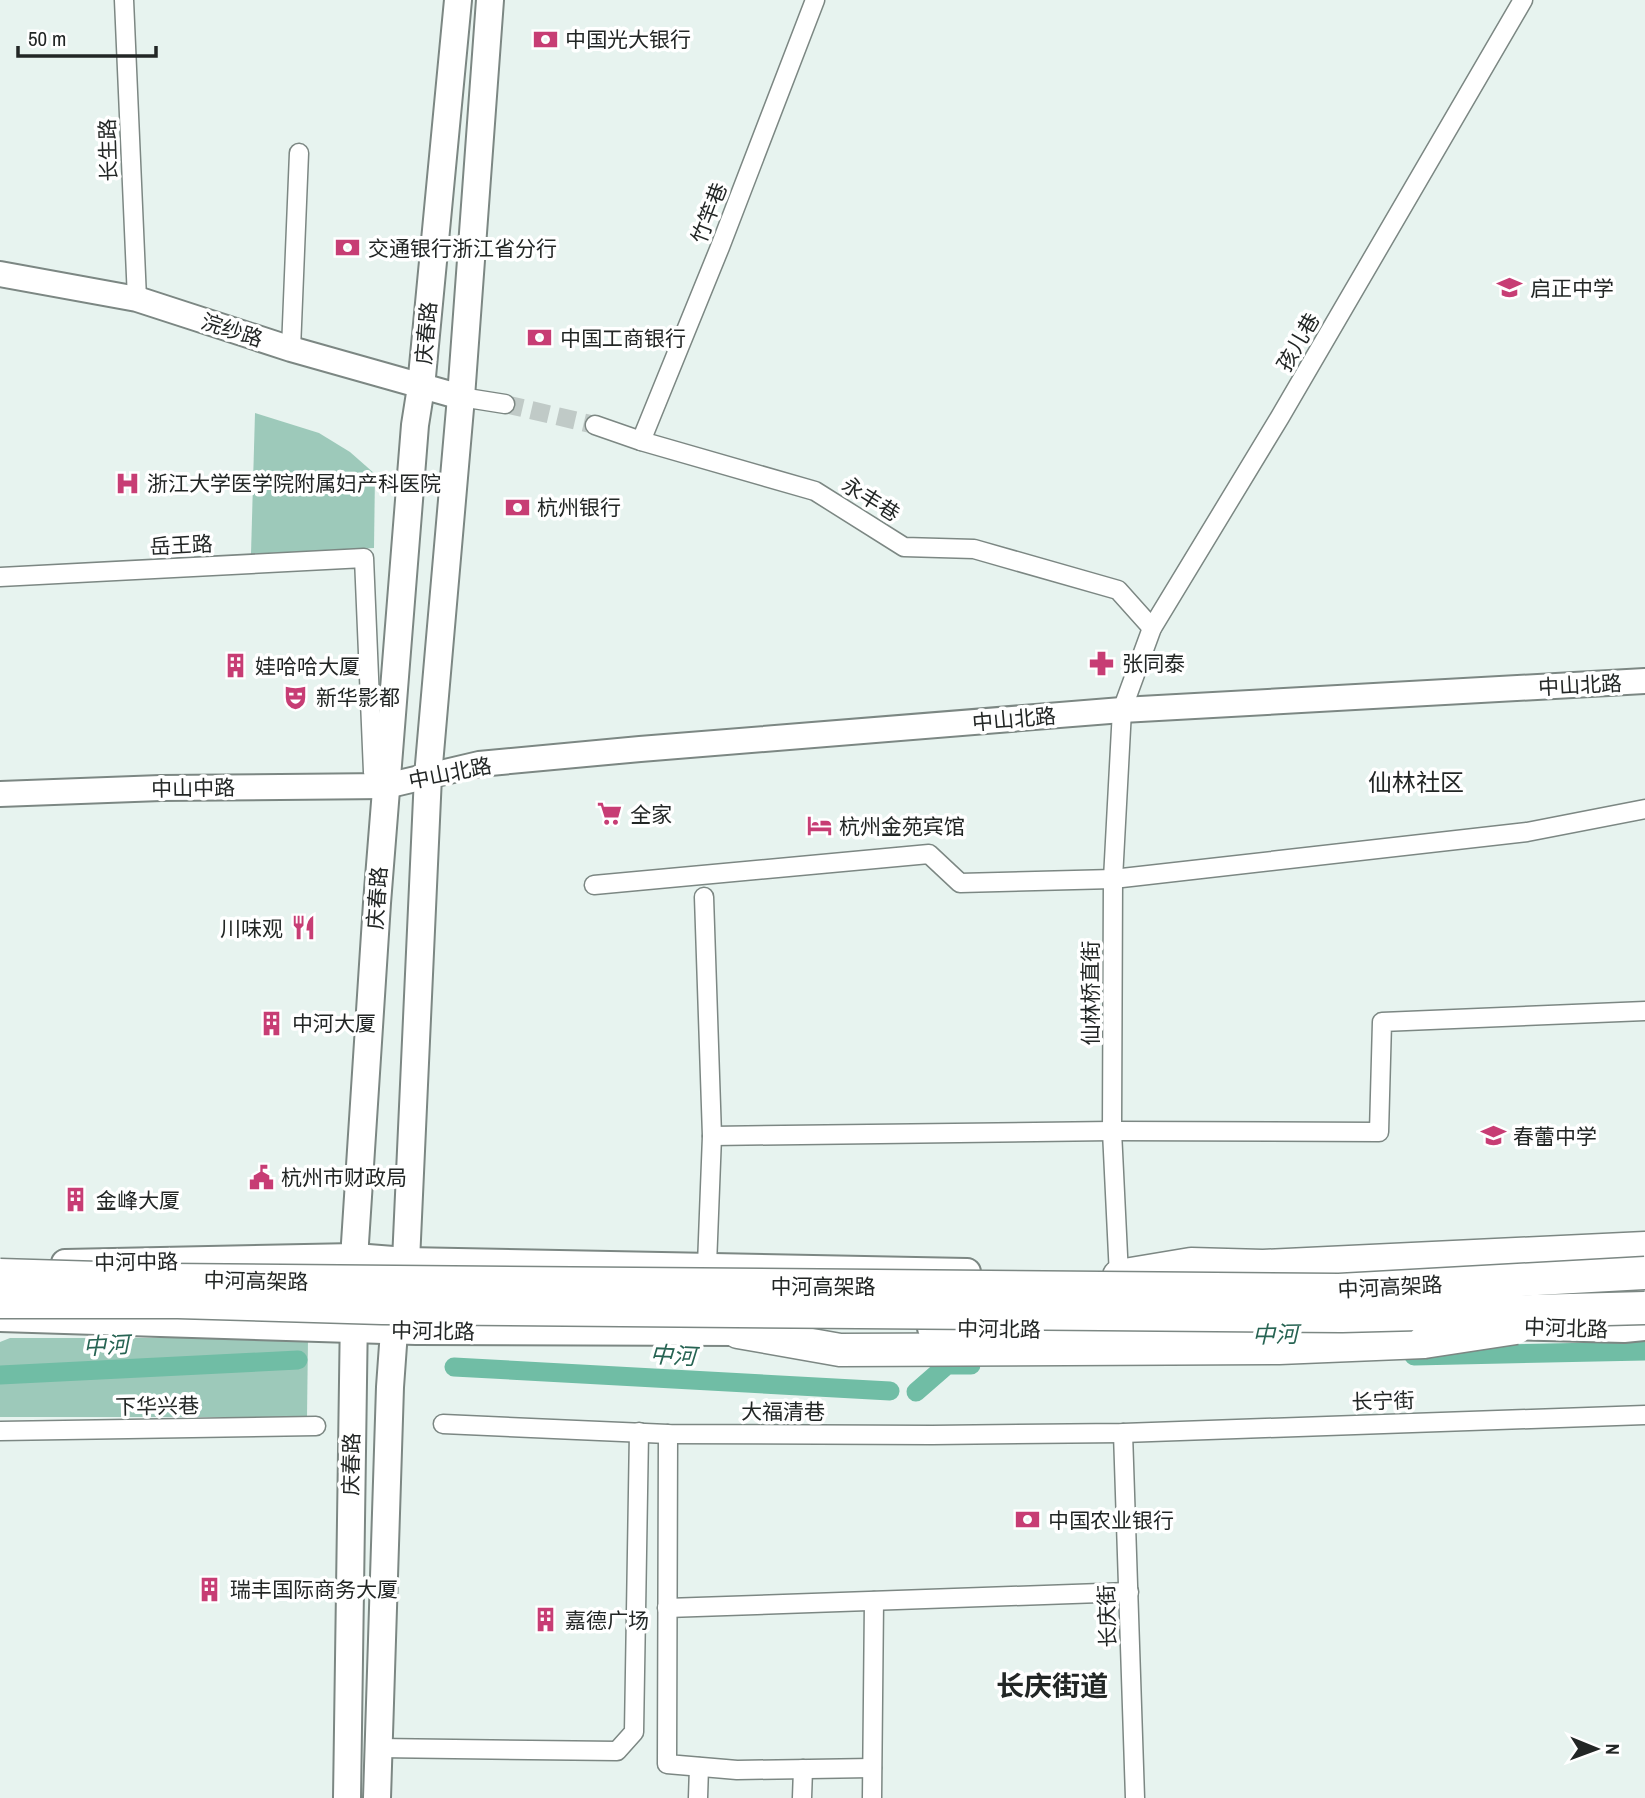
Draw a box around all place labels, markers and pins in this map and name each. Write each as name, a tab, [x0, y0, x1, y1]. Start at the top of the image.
bank icon: 中国光大银行	[531, 25, 559, 53]
place label: 中国光大银行	[565, 25, 691, 54]
bank icon: 交通银行浙江省分行	[334, 234, 362, 262]
place label: 交通银行浙江省分行	[368, 234, 557, 263]
school or university icon: 启正中学	[1496, 274, 1524, 302]
place label: 启正中学	[1530, 274, 1614, 303]
bank icon: 中国工商银行	[526, 324, 554, 352]
place label: 中国工商银行	[560, 324, 686, 353]
hospital icon: 浙江大学医学院附属妇产科医院	[113, 469, 141, 497]
place label: 浙江大学医学院附属妇产科医院	[147, 469, 441, 498]
bank icon: 杭州银行	[503, 493, 531, 521]
place label: 杭州银行	[537, 493, 621, 522]
pharmacy icon: 张同泰	[1088, 649, 1116, 677]
place label: 张同泰	[1122, 649, 1185, 678]
building icon: 娃哈哈大厦	[221, 652, 249, 680]
place label: 娃哈哈大厦	[255, 652, 360, 681]
theatre icon: 新华影都	[282, 683, 310, 711]
place label: 新华影都	[316, 683, 400, 712]
supermarket icon: 全家	[596, 800, 624, 828]
place label: 全家	[630, 800, 672, 829]
hotel icon: 杭州金苑宾馆	[805, 812, 833, 840]
place label: 杭州金苑宾馆	[839, 812, 965, 841]
place label: 川味观	[220, 914, 283, 943]
restaurant icon: 川味观	[289, 914, 317, 942]
building icon: 中河大厦	[258, 1009, 286, 1037]
place label: 中河大厦	[292, 1009, 376, 1038]
school or university icon: 春蕾中学	[1479, 1122, 1507, 1150]
place label: 春蕾中学	[1513, 1122, 1597, 1151]
public building icon: 杭州市财政局	[247, 1163, 275, 1191]
place label: 杭州市财政局	[281, 1163, 407, 1192]
building icon: 金峰大厦	[62, 1186, 90, 1214]
place label: 金峰大厦	[96, 1186, 180, 1215]
bank icon: 中国农业银行	[1014, 1506, 1042, 1534]
place label: 中国农业银行	[1048, 1506, 1174, 1535]
building icon: 瑞丰国际商务大厦	[196, 1575, 224, 1603]
place label: 瑞丰国际商务大厦	[230, 1575, 398, 1604]
building icon: 嘉德广场	[531, 1606, 559, 1634]
place label: 嘉德广场	[565, 1606, 649, 1635]

